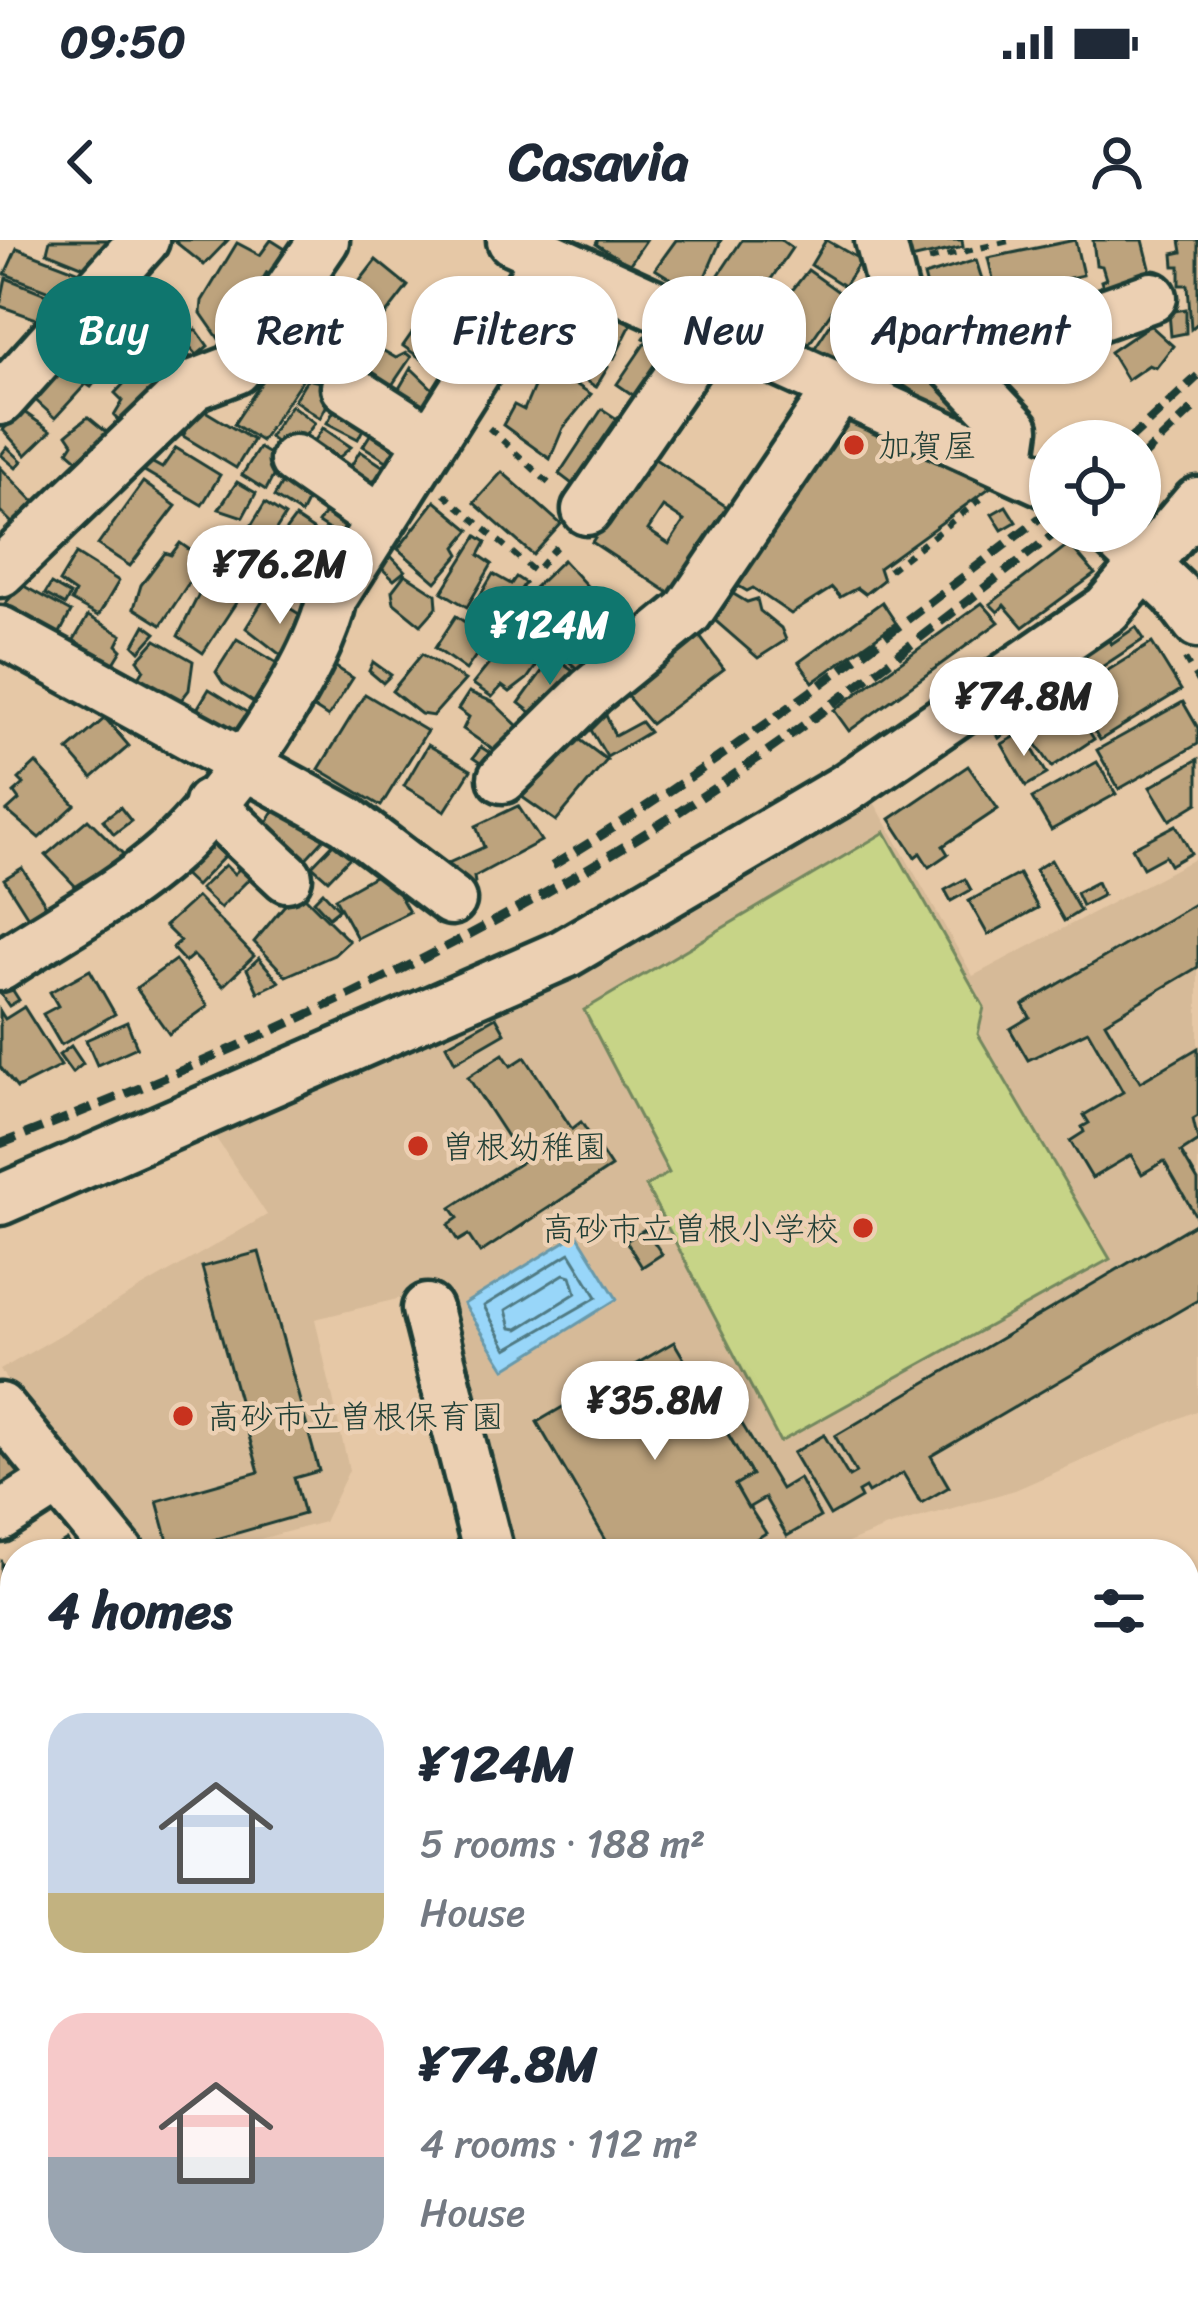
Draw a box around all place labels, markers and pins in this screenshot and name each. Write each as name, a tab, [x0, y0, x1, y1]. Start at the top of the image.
place label: 加賀屋	[878, 417, 977, 475]
marker: 加賀屋	[841, 432, 867, 458]
pin: ¥76.2M	[182, 525, 378, 627]
pin: ¥124M	[466, 586, 634, 688]
pin: ¥74.8M	[926, 657, 1122, 759]
place label: 曽根幼稚園	[442, 1118, 607, 1176]
marker: 曽根幼稚園	[405, 1133, 431, 1159]
place label: 高砂市立曽根小学校	[542, 1200, 839, 1258]
marker: 高砂市立曽根小学校	[850, 1215, 876, 1241]
pin: ¥35.8M	[557, 1361, 753, 1463]
place label: 高砂市立曽根保育園	[207, 1388, 504, 1446]
marker: 高砂市立曽根保育園	[170, 1403, 196, 1429]

